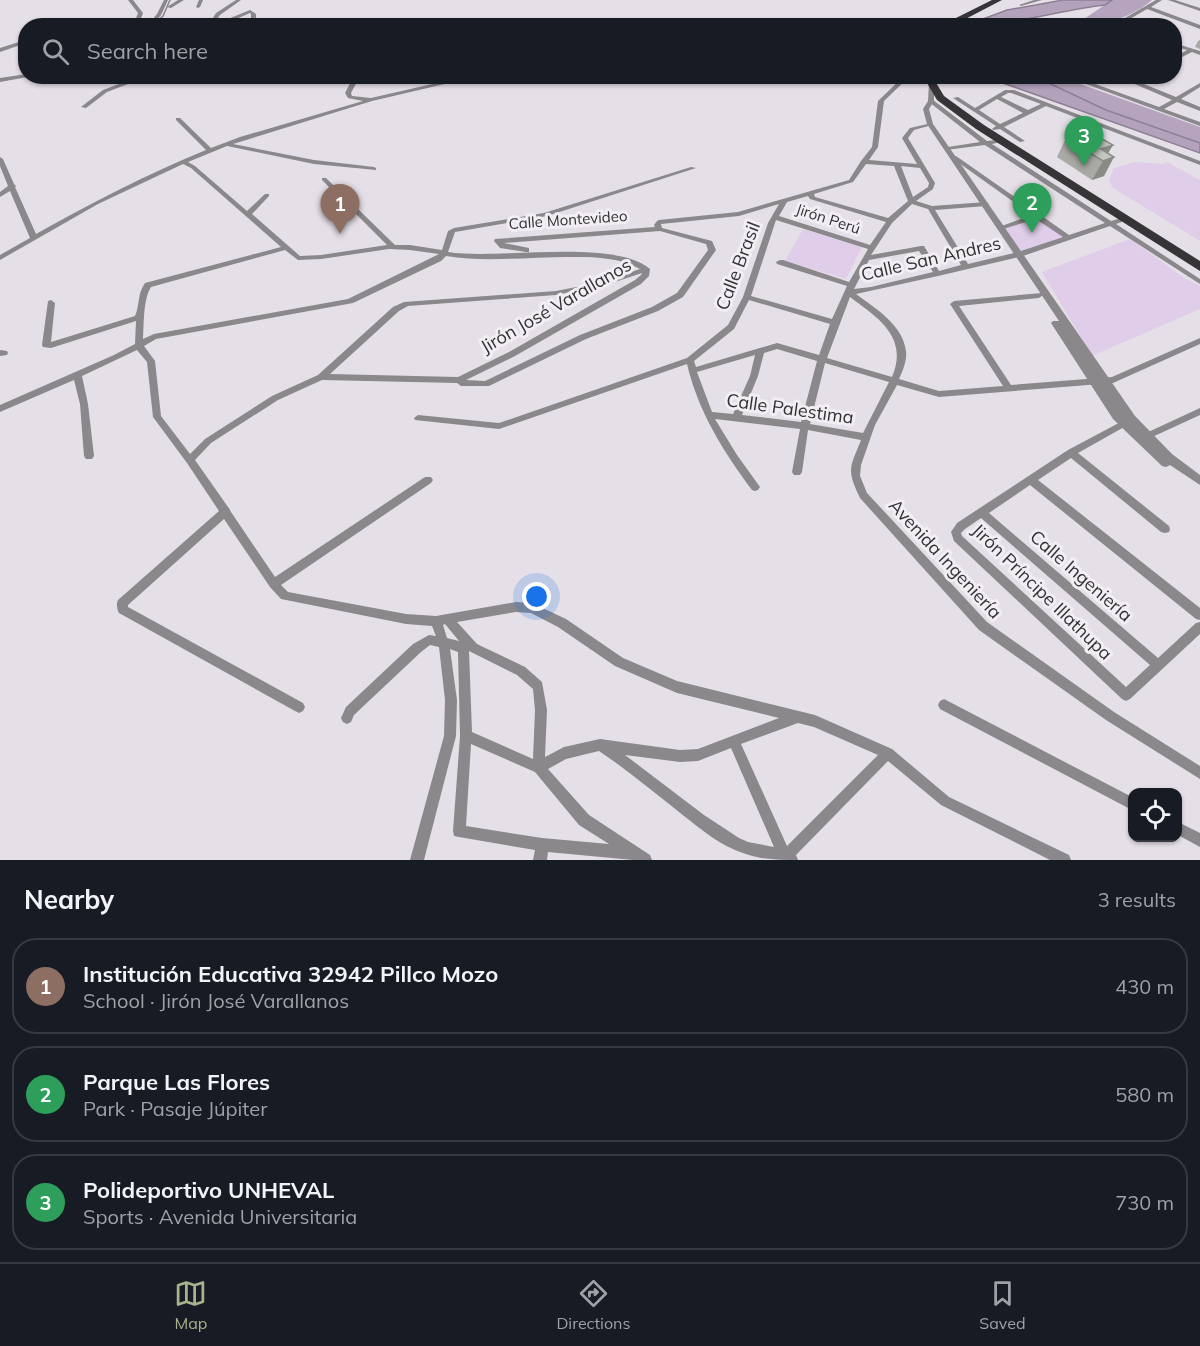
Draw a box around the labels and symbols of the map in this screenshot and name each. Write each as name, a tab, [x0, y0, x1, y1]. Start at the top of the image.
pin: 3	[1064, 116, 1104, 166]
pin: 1	[320, 184, 360, 234]
pin: 2	[1012, 184, 1052, 233]
street label: Jirón Perú	[793, 199, 863, 238]
street label: Calle Montevideo	[508, 206, 628, 233]
street label: Calle Brasil	[710, 218, 765, 313]
street label: Calle San Andres	[859, 231, 1003, 286]
street label: Jirón José Varallanos	[476, 253, 635, 358]
street label: Calle Palestima	[725, 388, 855, 429]
street label: Avenida Ingeniería	[884, 494, 1007, 623]
street label: Jirón Príncipe Illathupa	[967, 519, 1117, 665]
street label: Calle Ingeniería	[1025, 525, 1137, 626]
your location	[522, 582, 551, 611]

